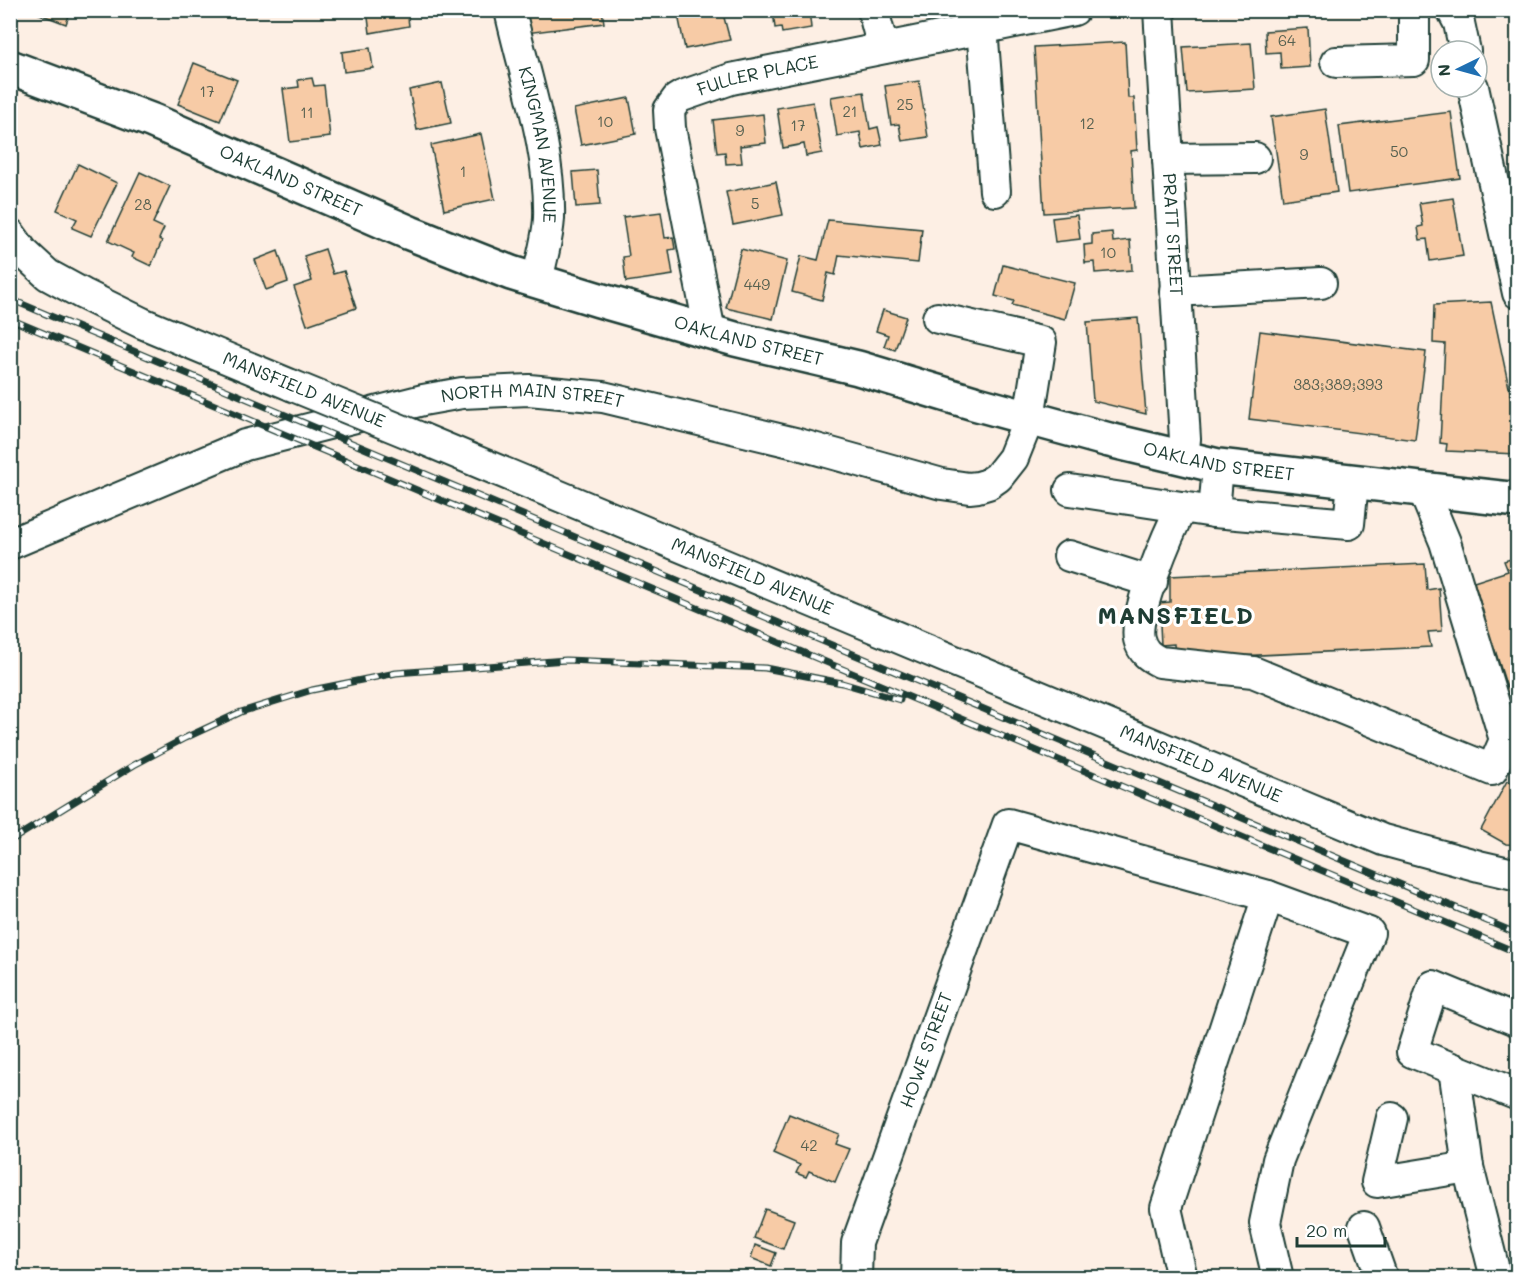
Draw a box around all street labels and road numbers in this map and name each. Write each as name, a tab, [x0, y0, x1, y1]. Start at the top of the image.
street label: FULLER PLACE	[694, 49, 820, 101]
street label: KINGMAN AVENUE	[514, 64, 562, 223]
street label: OAKLAND STREET	[216, 138, 366, 222]
street label: PRATT STREET	[1158, 172, 1189, 297]
street label: OAKLAND STREET	[671, 309, 826, 370]
street label: MANSFIELD AVENUE	[220, 345, 389, 433]
street label: NORTH MAIN STREET	[439, 376, 627, 413]
street label: OAKLAND STREET	[1141, 436, 1296, 486]
street label: MANSFIELD AVENUE	[668, 531, 837, 620]
street label: MANSFIELD AVENUE	[1117, 718, 1286, 808]
street label: HOWE STREET	[894, 989, 957, 1111]

